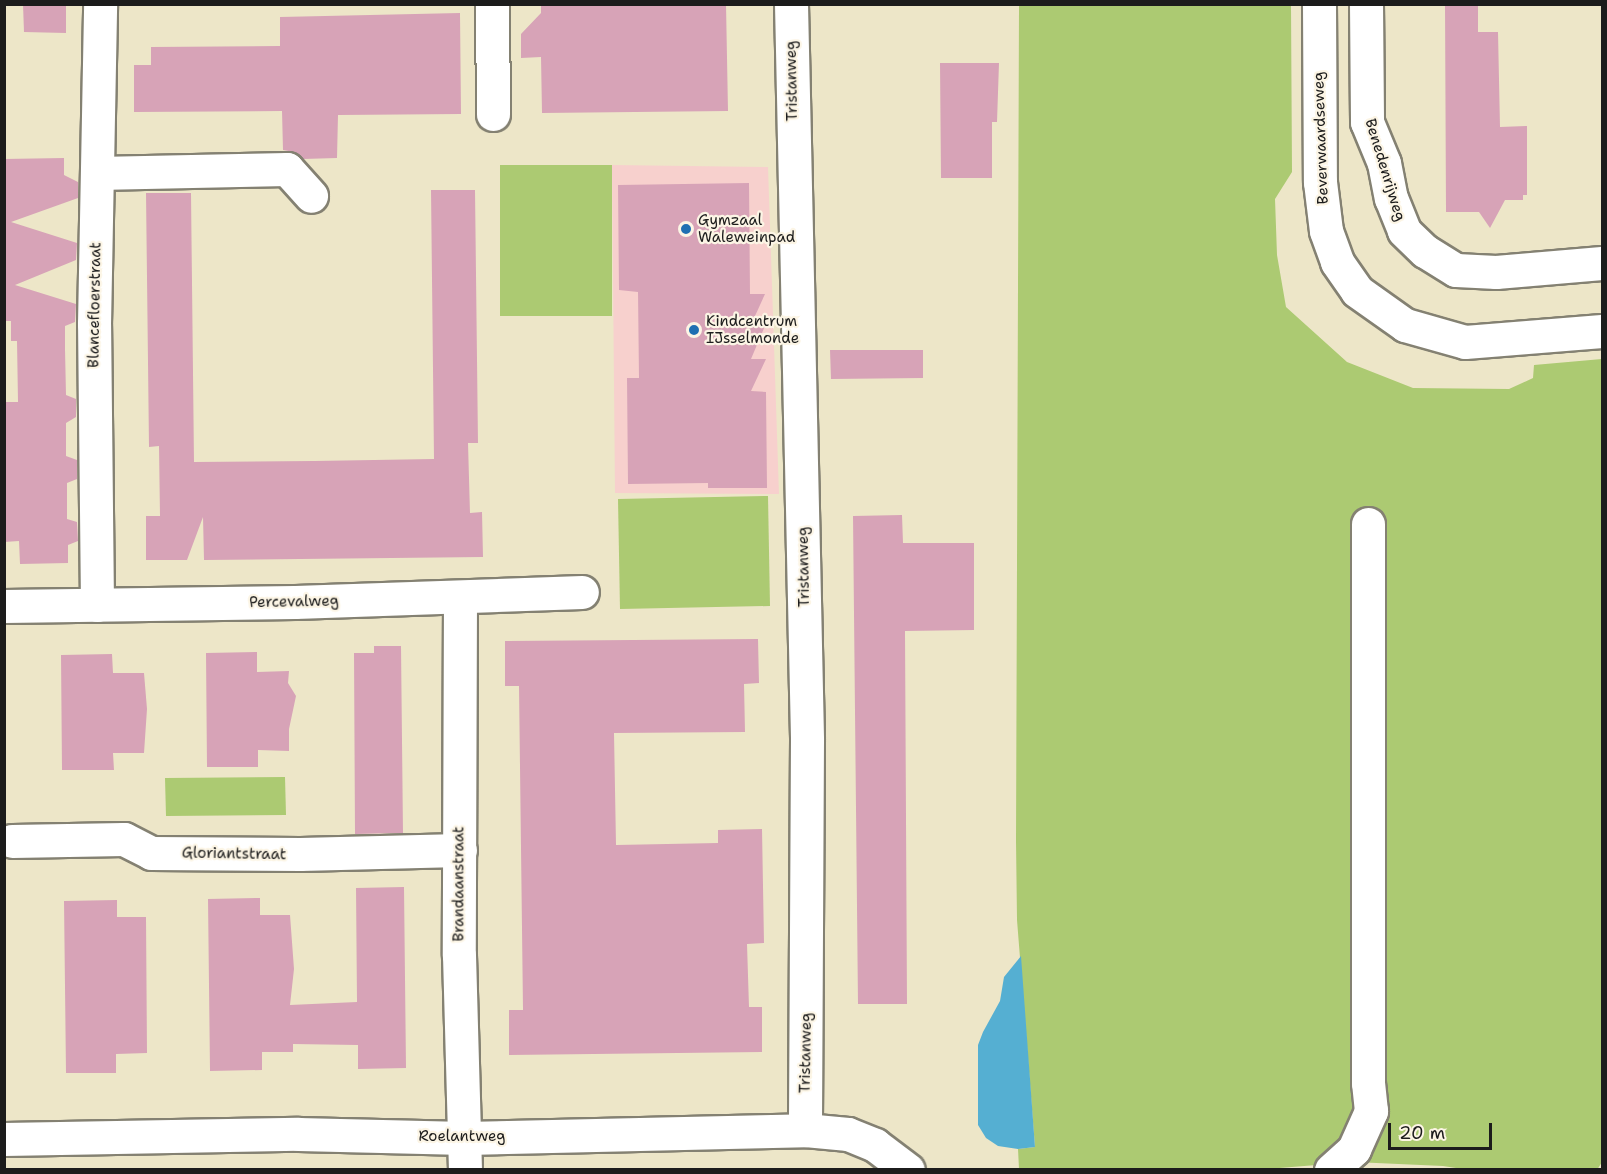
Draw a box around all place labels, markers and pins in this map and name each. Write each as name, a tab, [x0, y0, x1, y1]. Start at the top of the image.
place label: Gymzaal Waleweinpad	[698, 211, 795, 246]
marker: Gymzaal Waleweinpad	[679, 222, 693, 236]
place label: Kindcentrum IJsselmonde	[706, 312, 799, 347]
marker: Kindcentrum IJsselmonde	[687, 323, 701, 337]

